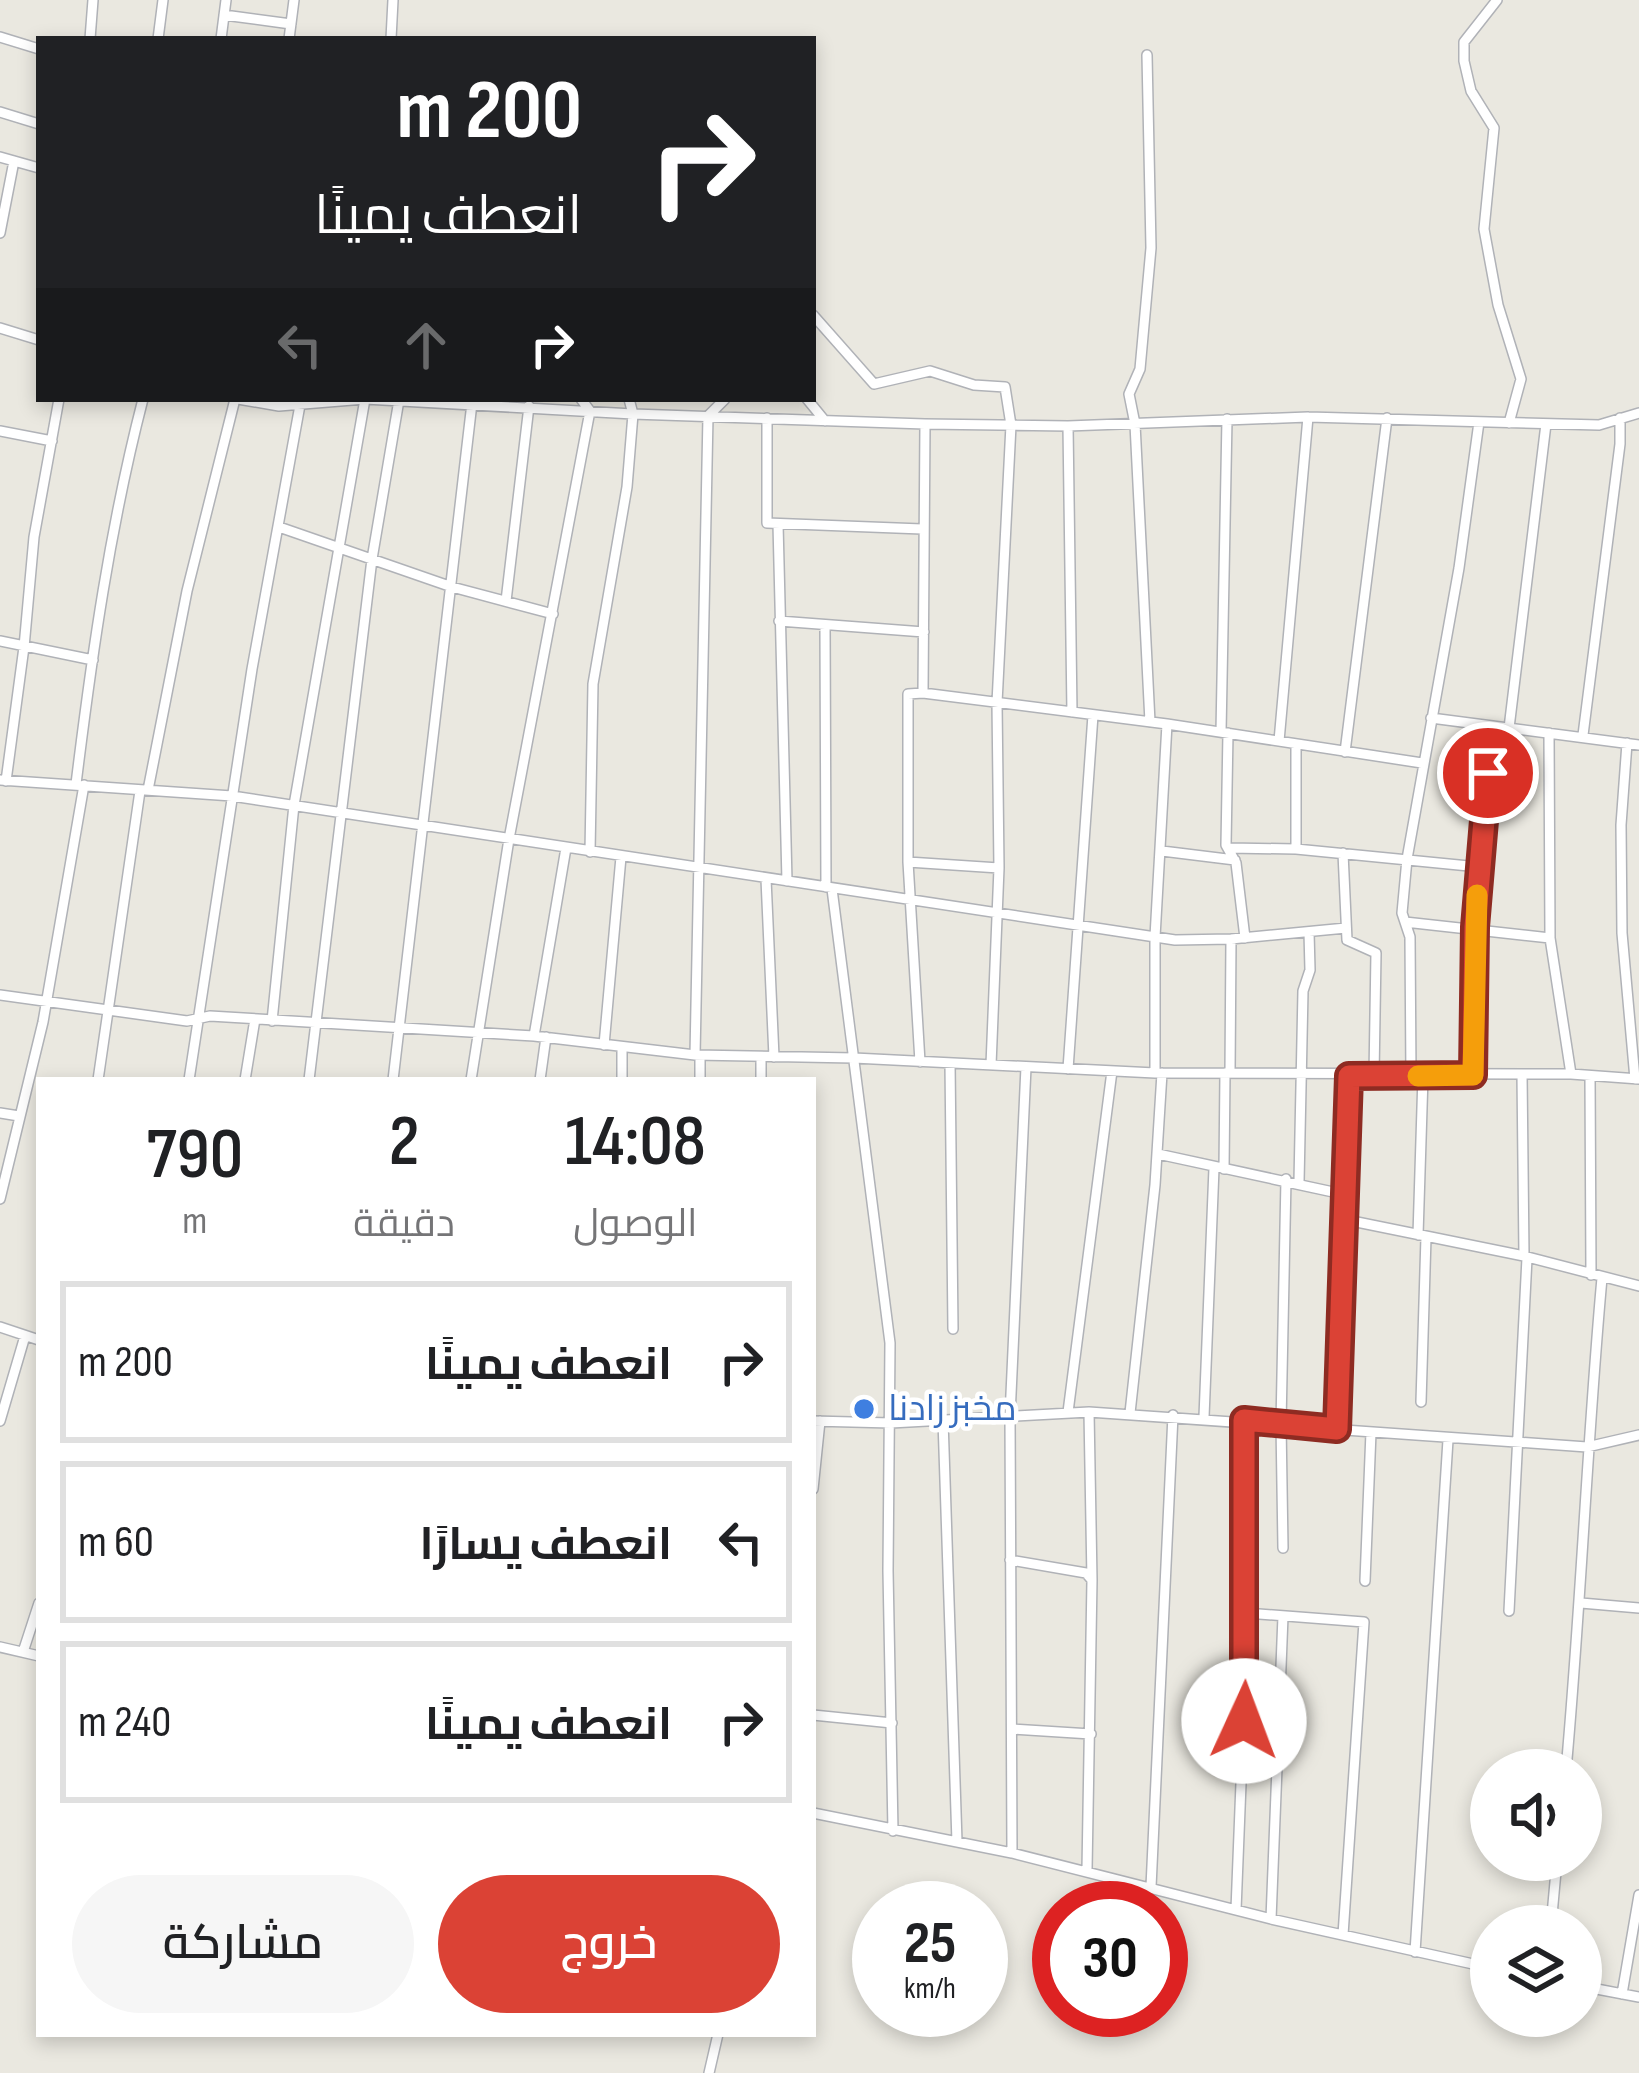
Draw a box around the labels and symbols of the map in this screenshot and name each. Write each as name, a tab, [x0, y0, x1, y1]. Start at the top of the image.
pin	[1437, 722, 1539, 824]
place label: مخبز زادنا	[888, 1388, 1017, 1431]
marker: مخبز زادنا	[851, 1396, 877, 1422]
position arrow	[1181, 1658, 1307, 1784]
speed limit sign: 30	[1032, 1881, 1188, 2037]

